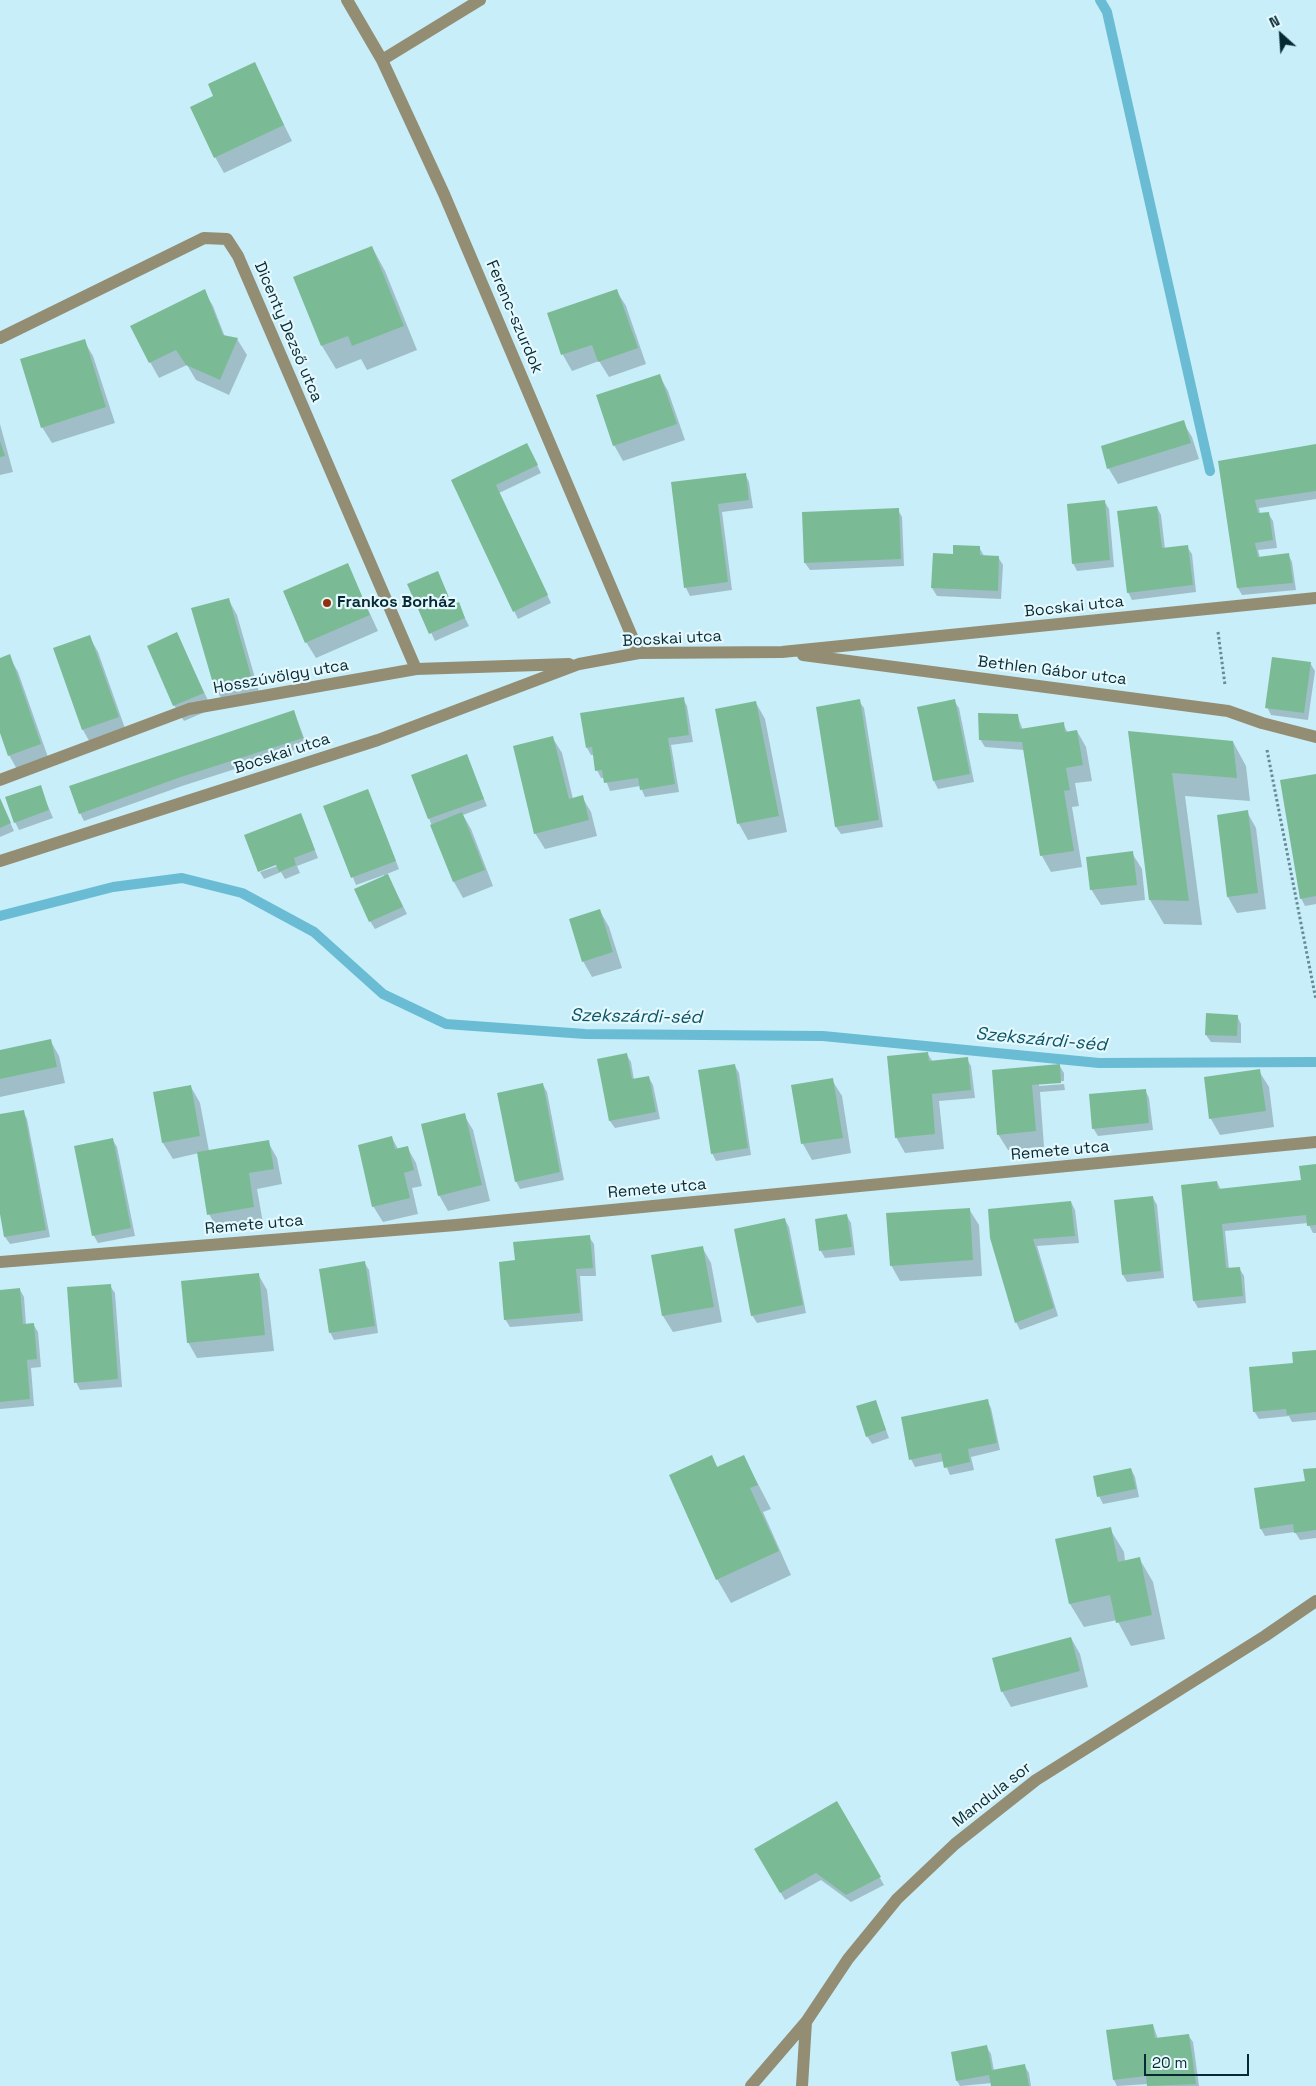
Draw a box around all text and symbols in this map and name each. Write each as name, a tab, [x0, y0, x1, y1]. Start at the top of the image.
north arrow	[1256, 10, 1306, 60]
text: N	[1266, 11, 1283, 32]
street label: Ferenc-szurdok	[482, 258, 546, 376]
street label: Dicenty Dezső utca	[250, 259, 326, 405]
street label: Bocskai utca	[1023, 592, 1125, 622]
place label: Frankos Borház	[337, 593, 456, 613]
marker: Frankos Borház	[321, 597, 333, 609]
street label: Bocskai utca	[622, 627, 722, 651]
street label: Bethlen Gábor utca	[976, 652, 1128, 690]
street label: Hosszúvölgy utca	[212, 656, 350, 698]
street label: Bocskai utca	[232, 729, 332, 779]
water label: Szekszárdi-séd	[570, 1005, 702, 1029]
water label: Szekszárdi-séd	[974, 1024, 1108, 1056]
street label: Remete utca	[1010, 1137, 1110, 1165]
street label: Remete utca	[607, 1175, 707, 1203]
street label: Remete utca	[204, 1211, 304, 1239]
street label: Mandula sor	[949, 1758, 1035, 1832]
scale bar	[1146, 2044, 1251, 2076]
text: 20 m	[1152, 2053, 1187, 2072]

